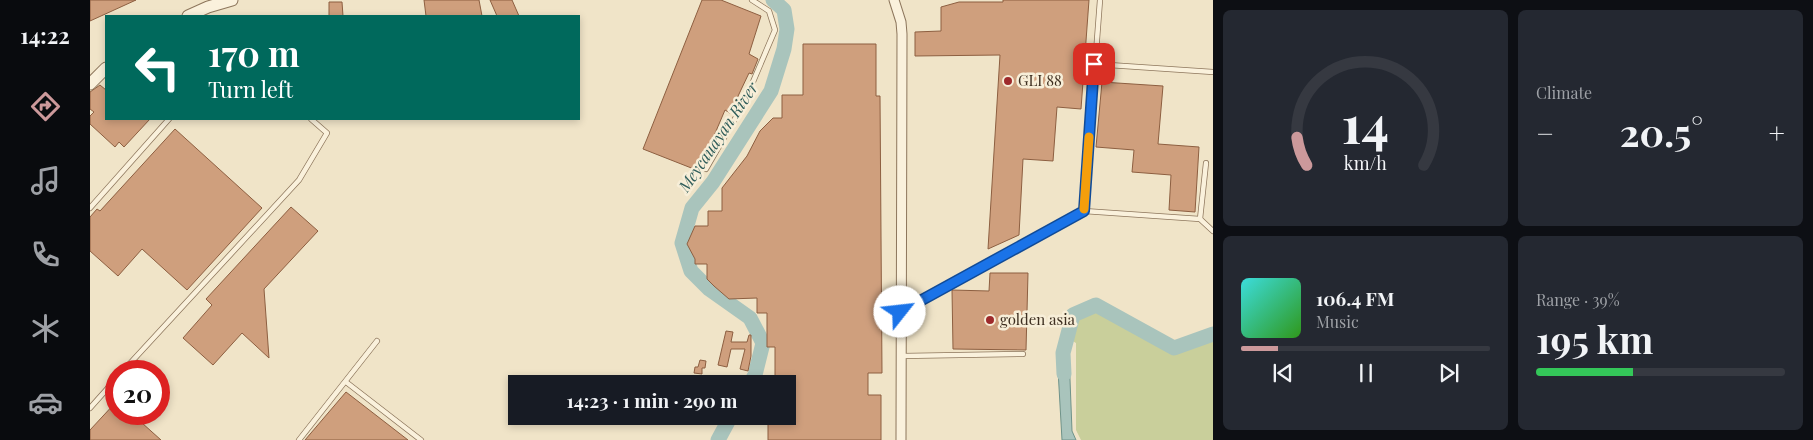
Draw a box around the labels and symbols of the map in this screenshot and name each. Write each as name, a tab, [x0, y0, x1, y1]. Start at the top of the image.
pin	[1073, 43, 1115, 85]
place label: GLI 88	[1018, 70, 1062, 90]
marker: GLI 88	[1002, 75, 1014, 87]
water label: Meycauayan River	[673, 77, 763, 196]
position arrow	[873, 285, 925, 337]
place label: golden asia	[1000, 309, 1076, 329]
marker: golden asia	[984, 314, 996, 326]
speed limit sign: 20	[105, 360, 170, 425]

